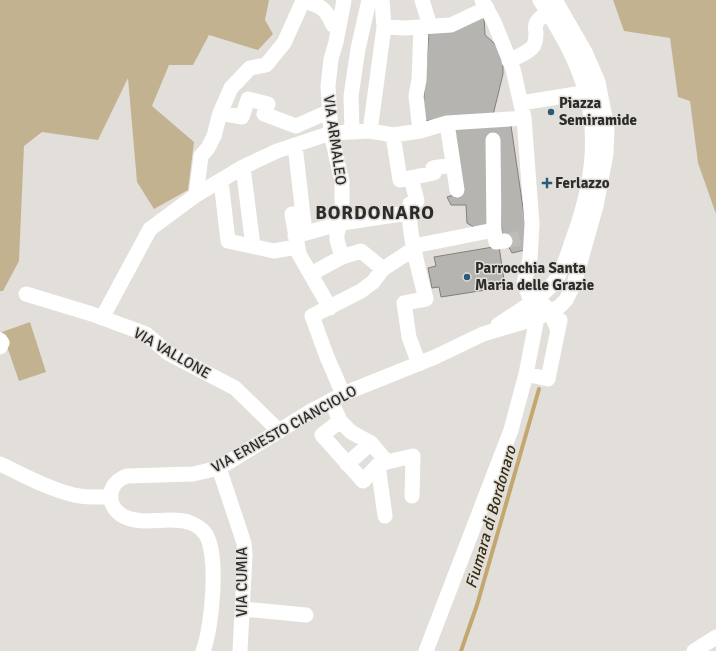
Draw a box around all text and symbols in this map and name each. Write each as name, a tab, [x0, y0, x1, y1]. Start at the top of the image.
street label: VIA ARMALEO	[320, 94, 350, 186]
place label: Piazza Semiramide	[559, 94, 637, 129]
marker: Piazza Semiramide	[546, 107, 556, 117]
place label: Ferlazzo	[555, 174, 610, 192]
marker: Ferlazzo	[542, 178, 552, 188]
district label: BORDONARO	[315, 201, 435, 225]
place label: Parrocchia Santa Maria delle Grazie	[475, 259, 594, 294]
marker: Parrocchia Santa Maria delle Grazie	[462, 272, 472, 282]
street label: VIA VALLONE	[130, 324, 214, 382]
street label: VIA ERNESTO CIANCIOLO	[208, 382, 360, 476]
water label: Fiumara di Bordonaro	[461, 443, 521, 591]
street label: VIA CUMIA	[233, 547, 251, 617]

